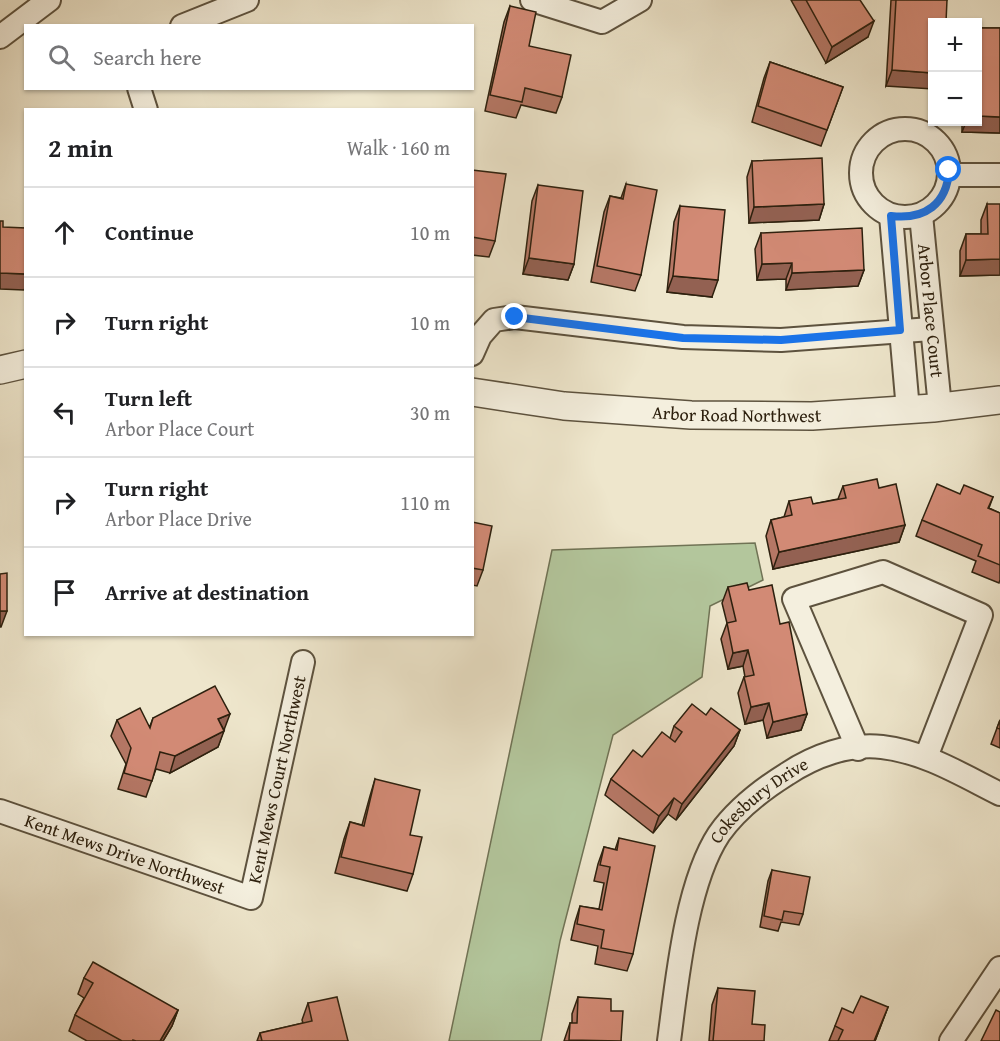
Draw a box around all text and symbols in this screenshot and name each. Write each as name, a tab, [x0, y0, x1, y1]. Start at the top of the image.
map controls	[928, 18, 982, 126]
button: +	[928, 18, 982, 72]
search box	[24, 24, 474, 90]
icon: search	[45, 41, 78, 74]
text: Search here	[93, 41, 202, 73]
button: −	[928, 72, 982, 126]
text: 2 min	[48, 128, 113, 167]
text: Walk · 160 m	[347, 133, 450, 162]
route start	[935, 156, 961, 182]
icon: ahead	[48, 216, 81, 249]
text: Continue	[105, 216, 194, 248]
text: 10 m	[410, 218, 450, 247]
street label: Arbor Place Court	[911, 242, 951, 379]
route end	[501, 303, 527, 329]
icon: right	[48, 306, 81, 339]
text: Turn right	[105, 306, 208, 338]
text: 10 m	[410, 308, 450, 337]
text: Turn left	[105, 382, 192, 414]
icon: left	[48, 396, 81, 429]
text: 30 m	[410, 398, 450, 427]
street label: Arbor Road Northwest	[651, 398, 823, 429]
text: Arbor Place Court	[105, 414, 254, 443]
text: Turn right	[105, 472, 208, 504]
icon: right	[48, 486, 81, 519]
text: 110 m	[400, 488, 450, 517]
text: Arbor Place Drive	[105, 504, 252, 533]
icon: arrive	[48, 576, 81, 609]
text: Arrive at destination	[105, 576, 309, 608]
street label: Kent Mews Court Northwest	[241, 672, 313, 886]
street label: Cokesbury Drive	[702, 750, 813, 848]
street label: Kent Mews Drive Northwest	[21, 807, 229, 901]

